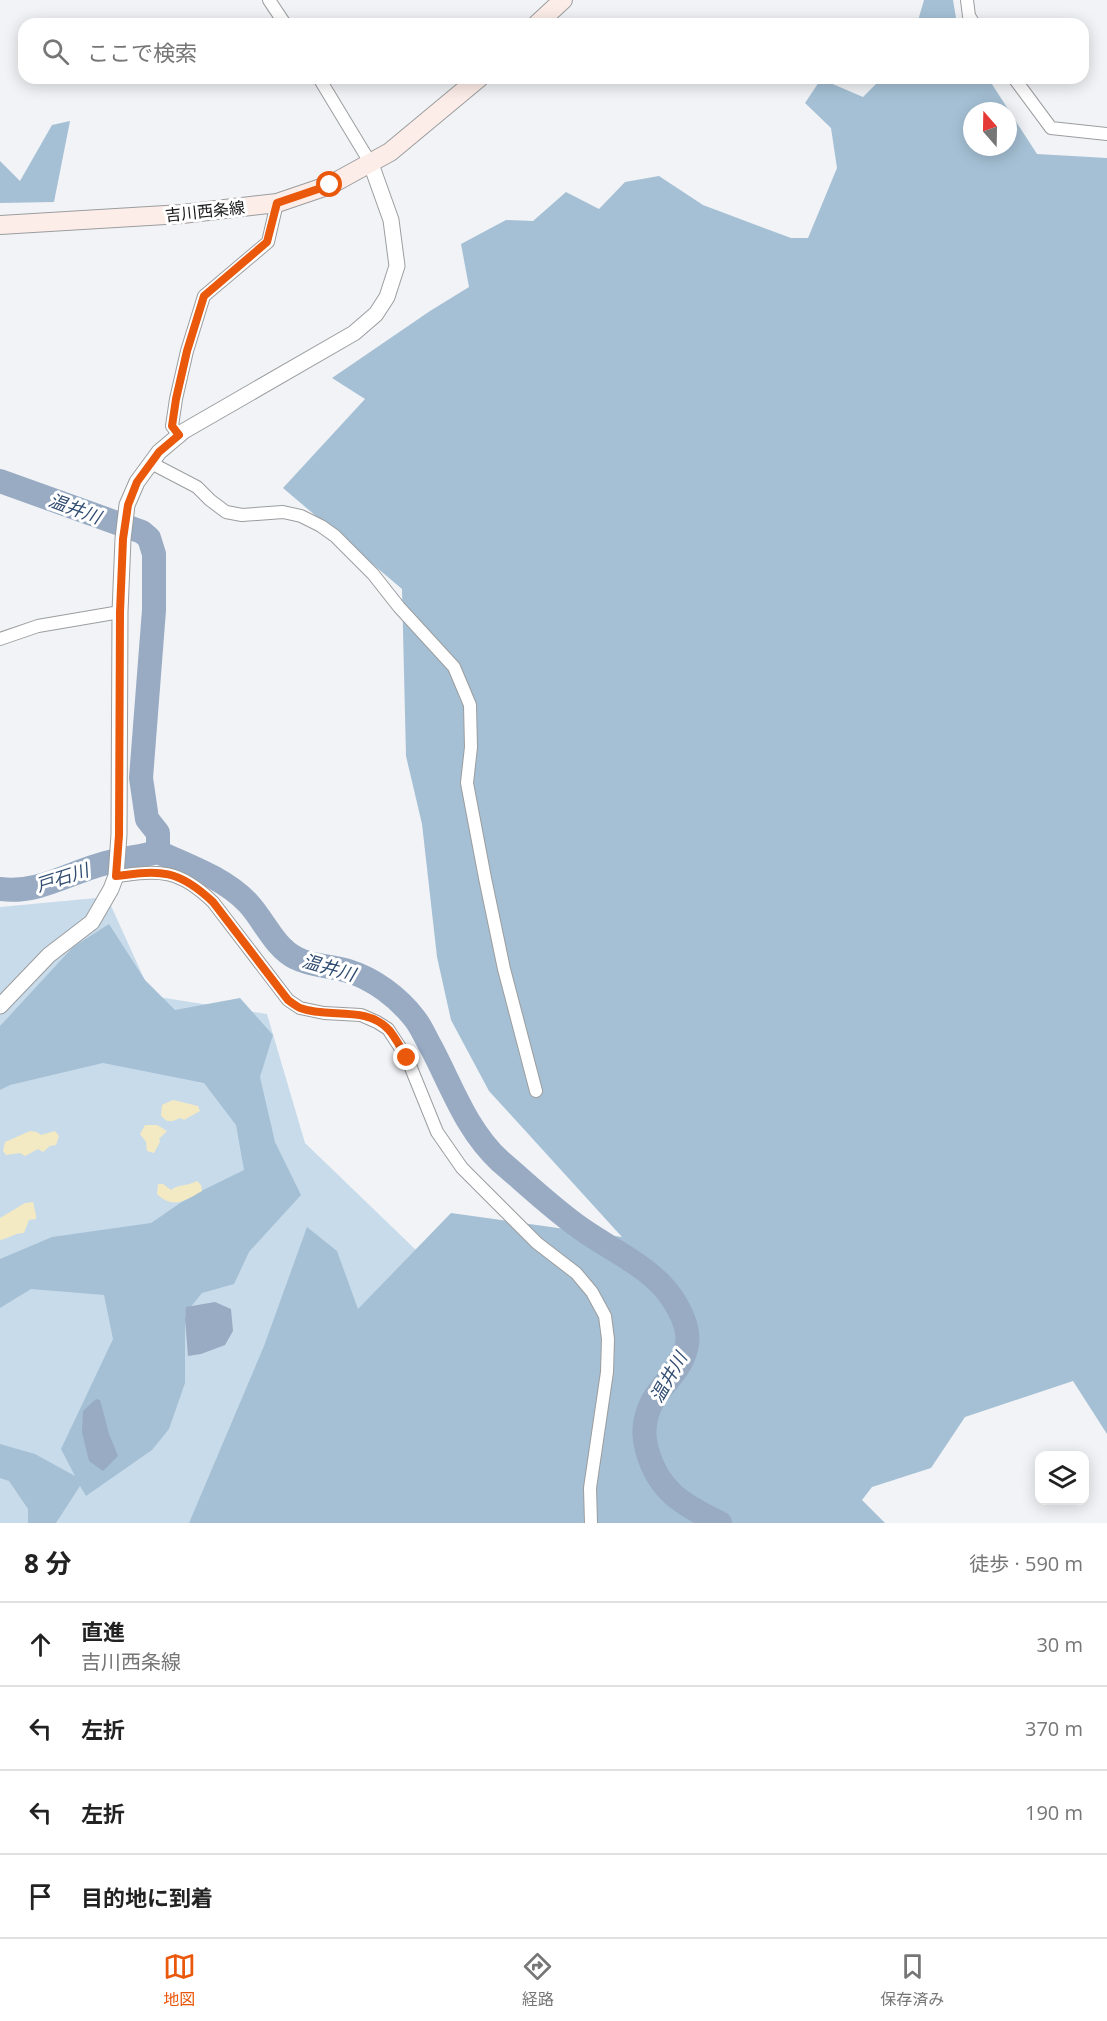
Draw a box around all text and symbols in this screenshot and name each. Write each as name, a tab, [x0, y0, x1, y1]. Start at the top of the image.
search box	[18, 18, 1089, 84]
icon: search	[39, 35, 72, 68]
text: ここで検索	[87, 37, 197, 67]
north arrow	[963, 102, 1017, 156]
route start	[316, 171, 342, 197]
street label: 吉川西条線	[164, 196, 246, 226]
water label: 温井川	[46, 487, 106, 529]
water label: 戸石川	[33, 857, 93, 897]
water label: 温井川	[300, 948, 360, 987]
route end	[393, 1044, 419, 1070]
water label: 温井川	[644, 1346, 693, 1406]
map controls	[1035, 1451, 1089, 1505]
button: layers	[1035, 1451, 1089, 1505]
text: 8 分	[24, 1545, 72, 1581]
text: 徒歩 · 590 m	[969, 1550, 1083, 1577]
text: 直進	[81, 1616, 125, 1646]
icon: ahead	[24, 1628, 57, 1661]
text: 30 m	[1036, 1631, 1083, 1658]
text: 吉川西条線	[81, 1648, 181, 1675]
icon: left	[24, 1712, 57, 1745]
text: 左折	[81, 1714, 125, 1744]
text: 370 m	[1025, 1715, 1083, 1742]
icon: left	[24, 1796, 57, 1829]
text: 左折	[81, 1798, 125, 1828]
text: 190 m	[1025, 1799, 1083, 1826]
icon: arrive	[24, 1880, 57, 1913]
text: 目的地に到着	[81, 1882, 213, 1912]
tab: 地図	[163, 1950, 196, 2010]
tab: 経路	[521, 1950, 554, 2010]
tab: 保存済み	[880, 1950, 944, 2010]

